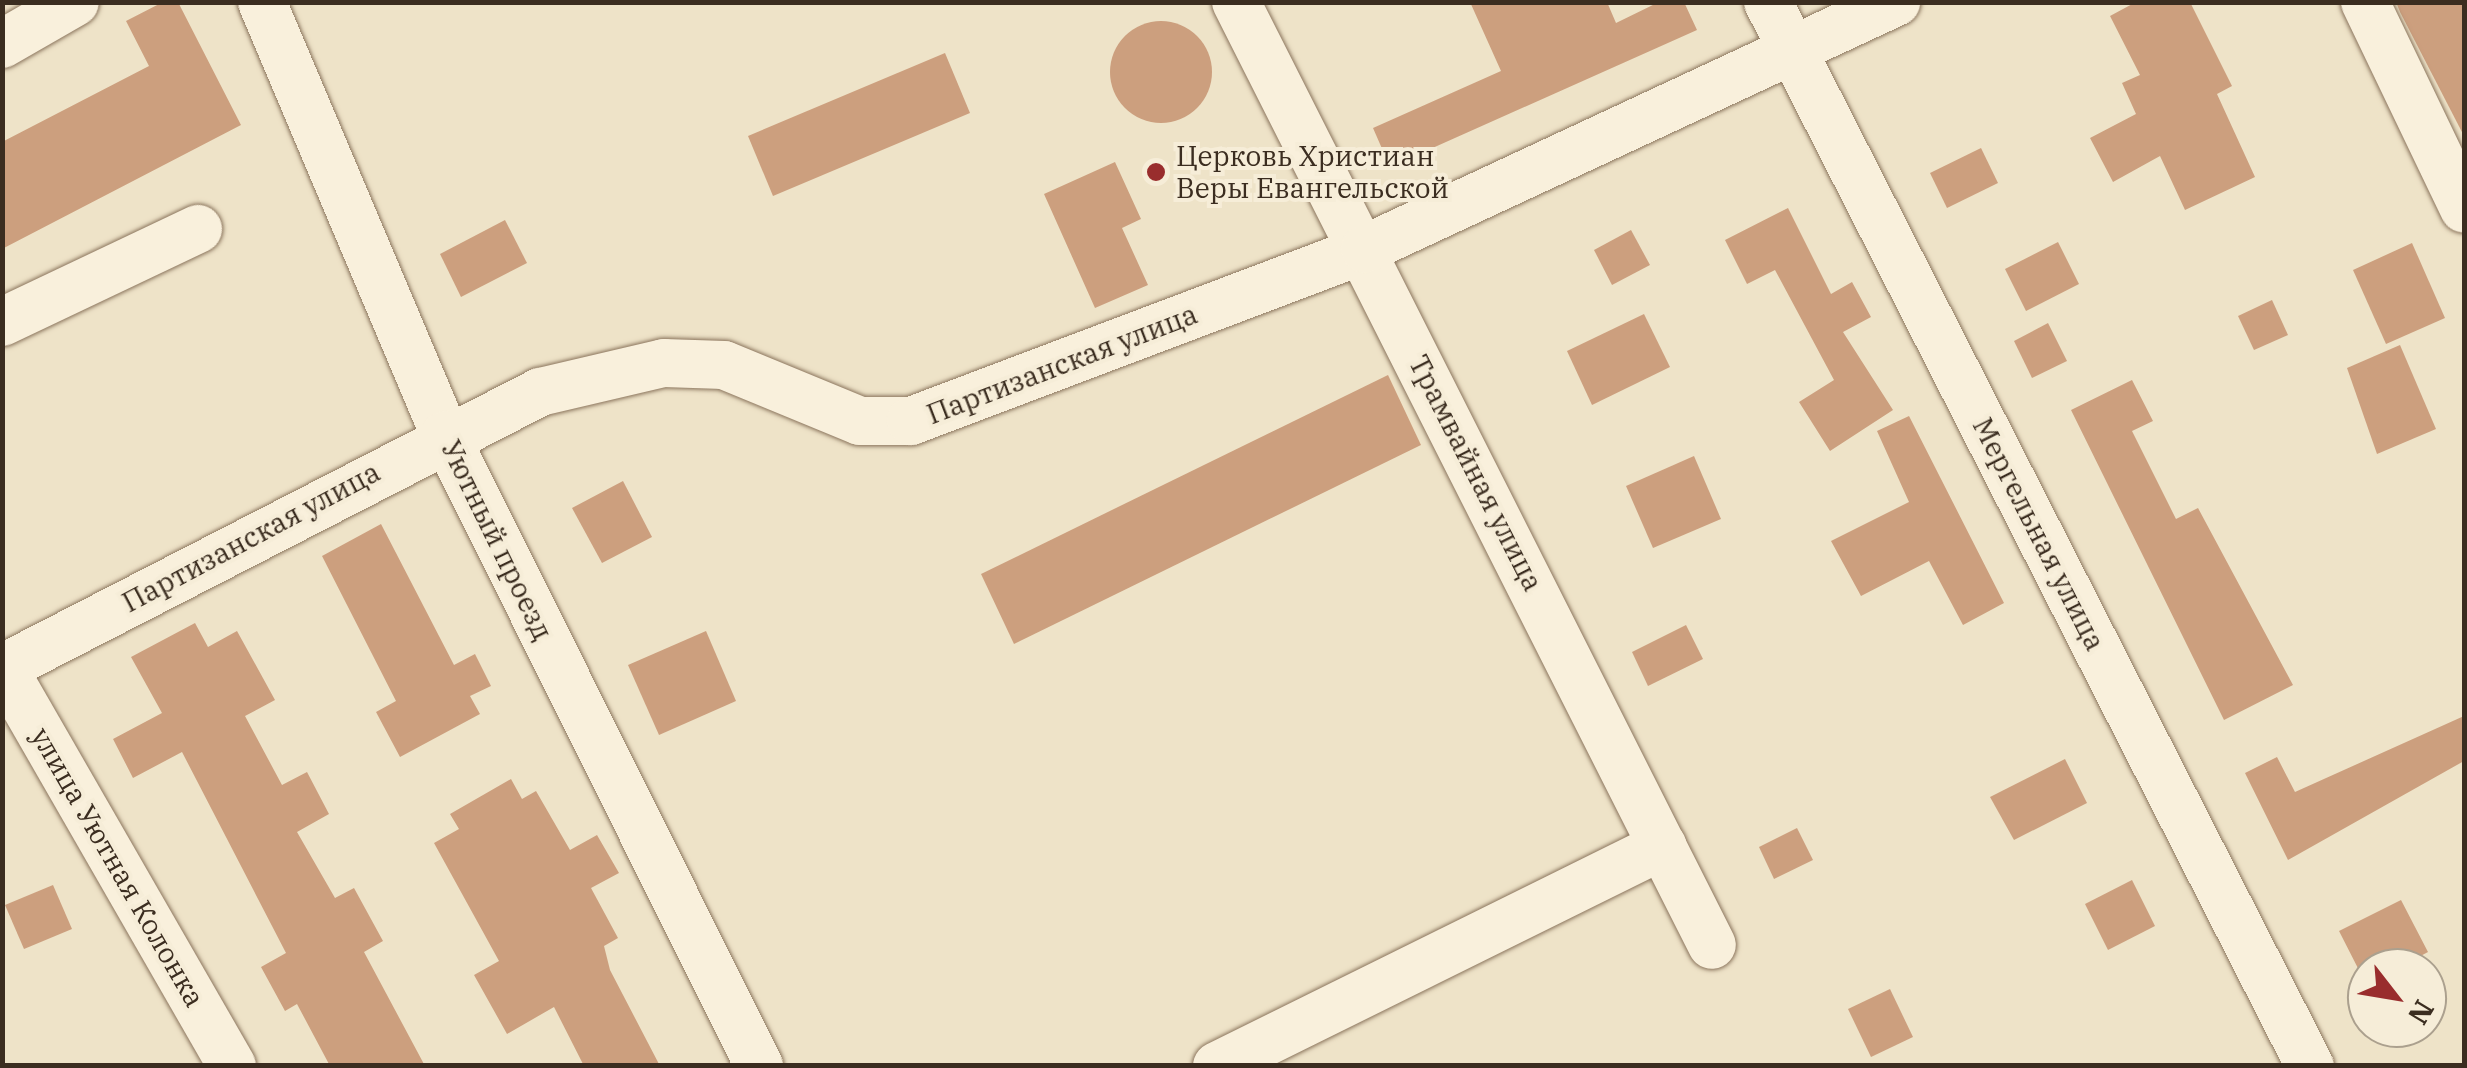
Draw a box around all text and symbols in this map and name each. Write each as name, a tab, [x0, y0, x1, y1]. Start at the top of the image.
place label: Церковь Христиан Веры Евангельской	[1176, 139, 1449, 205]
marker: Церковь Христиан Веры Евангельской	[1145, 161, 1167, 183]
street label: Партизанская улица	[922, 297, 1202, 431]
street label: Трамвайная улица	[1402, 349, 1550, 597]
street label: Мергельная улица	[1966, 412, 2112, 656]
street label: Уютный проезд	[434, 435, 560, 645]
street label: Партизанская улица	[116, 455, 386, 619]
street label: улица Уютная Колонка	[24, 721, 212, 1013]
north arrow	[2347, 948, 2447, 1048]
text: N	[2400, 994, 2443, 1032]

